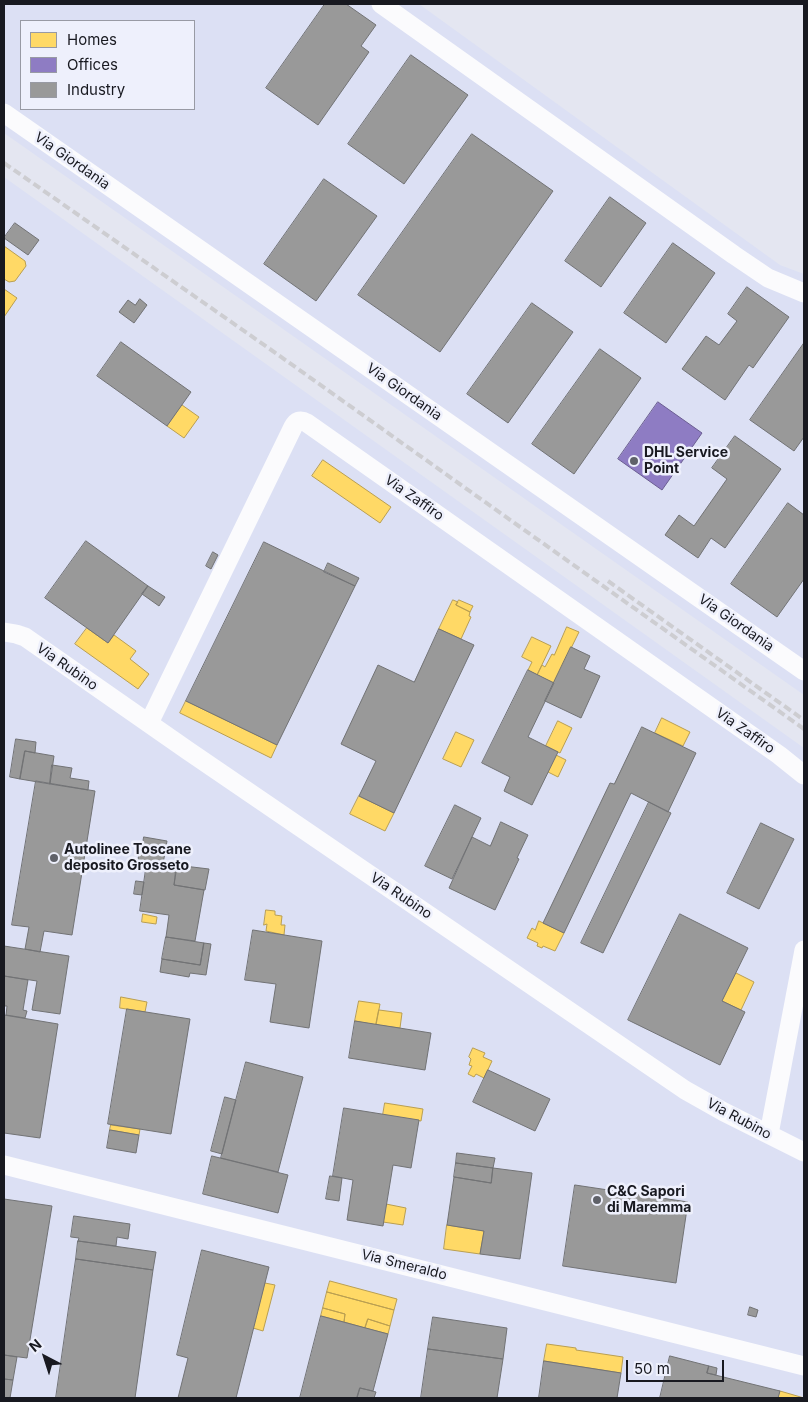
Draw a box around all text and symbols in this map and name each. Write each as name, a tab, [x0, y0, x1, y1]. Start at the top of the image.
legend	[20, 20, 195, 110]
text: Homes	[67, 30, 117, 49]
text: Offices	[67, 55, 118, 74]
text: Industry	[67, 80, 125, 99]
street label: Via Giordania	[31, 129, 113, 193]
street label: Via Giordania	[363, 360, 445, 424]
place label: DHL Service Point	[644, 445, 728, 478]
marker: DHL Service Point	[628, 455, 640, 467]
street label: Via Zaffiro	[381, 472, 447, 524]
street label: Via Giordania	[695, 591, 777, 655]
street label: Via Rubino	[33, 640, 101, 694]
street label: Via Zaffiro	[712, 705, 778, 757]
place label: Autolinee Toscane deposito Grosseto	[64, 842, 191, 874]
marker: Autolinee Toscane deposito Grosseto	[48, 852, 60, 864]
street label: Via Rubino	[367, 869, 435, 923]
street label: Via Rubino	[704, 1095, 774, 1143]
place label: C&C Sapori di Maremma	[607, 1184, 691, 1216]
marker: C&C Sapori di Maremma	[591, 1194, 603, 1206]
street label: Via Smeraldo	[359, 1246, 449, 1284]
north arrow	[20, 1332, 70, 1382]
text: N	[25, 1335, 45, 1355]
scale bar	[628, 1350, 726, 1382]
text: 50 m	[634, 1359, 670, 1378]

